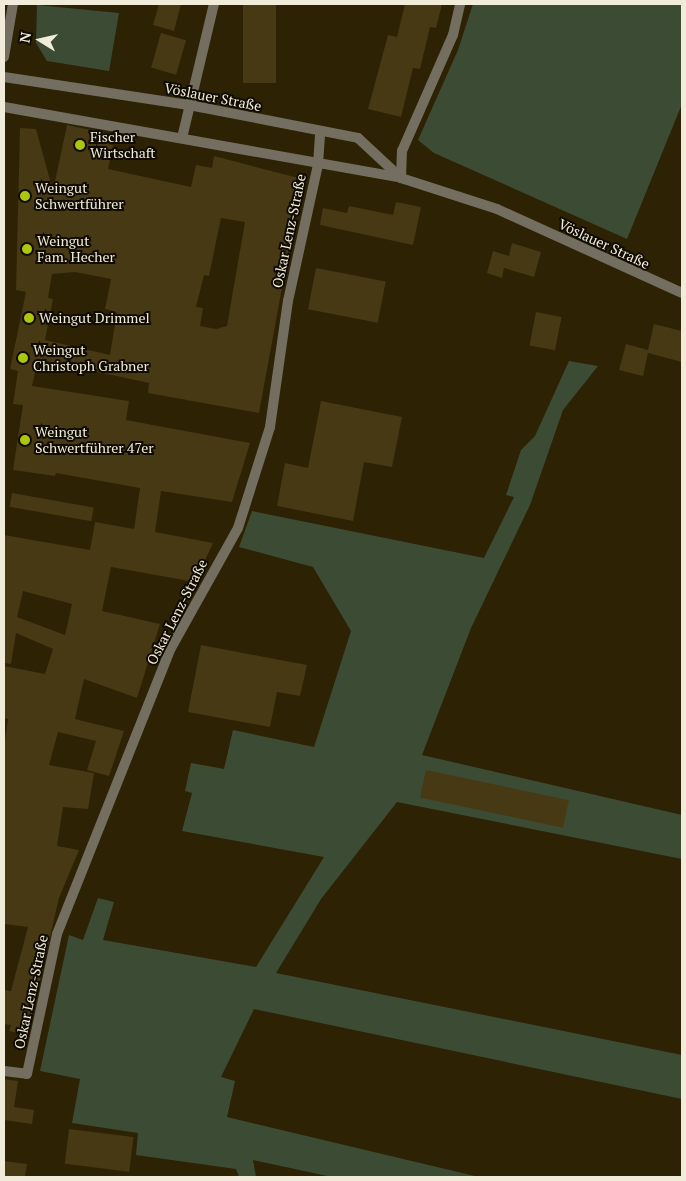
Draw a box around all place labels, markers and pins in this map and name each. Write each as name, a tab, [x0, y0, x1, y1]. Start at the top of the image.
place label: Fischer Wirtschaft	[90, 129, 156, 162]
marker: Fischer Wirtschaft	[74, 139, 86, 151]
place label: Weingut Schwertführer	[35, 180, 124, 212]
marker: Weingut Schwertführer	[19, 190, 31, 202]
place label: Weingut Fam. Hecher	[37, 233, 115, 266]
marker: Weingut Fam. Hecher	[21, 243, 33, 255]
place label: Weingut Drimmel	[39, 310, 150, 326]
marker: Weingut Drimmel	[23, 312, 35, 324]
place label: Weingut Christoph Grabner	[33, 342, 149, 374]
marker: Weingut Christoph Grabner	[17, 352, 29, 364]
place label: Weingut Schwertführer 47er	[35, 424, 154, 457]
marker: Weingut Schwertführer 47er	[19, 434, 31, 446]

